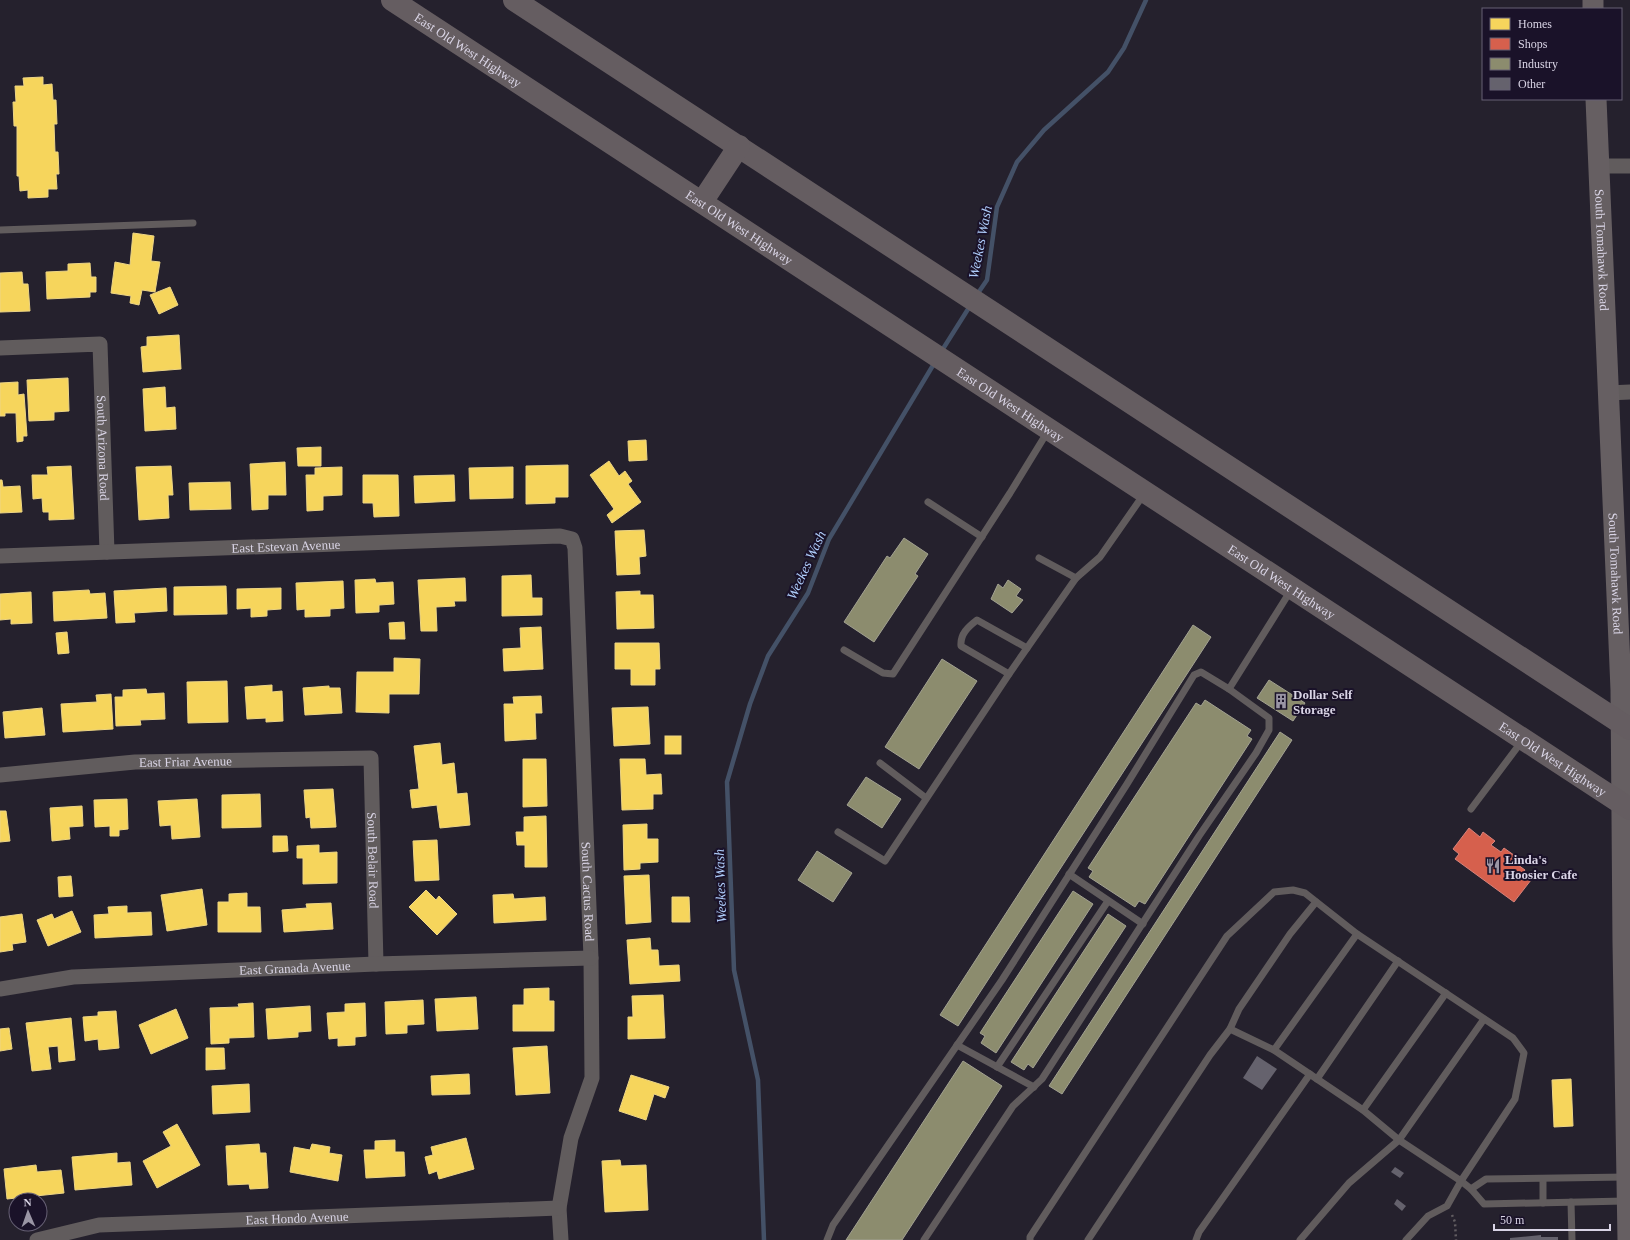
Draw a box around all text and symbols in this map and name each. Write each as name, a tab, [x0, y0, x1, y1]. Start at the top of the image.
legend	[1482, 8, 1622, 100]
street label: East Old West Highway	[412, 10, 525, 91]
text: Homes	[1518, 17, 1552, 31]
text: Shops	[1518, 37, 1548, 51]
text: Industry	[1518, 57, 1558, 71]
text: Other	[1518, 77, 1545, 91]
street label: East Old West Highway	[683, 187, 796, 268]
street label: South Tomahawk Road	[1592, 189, 1612, 311]
water label: Weekes Wash	[966, 204, 995, 280]
street label: East Old West Highway	[954, 364, 1067, 445]
street label: South Arizona Road	[94, 395, 112, 501]
street label: South Tomahawk Road	[1606, 512, 1626, 635]
water label: Weekes Wash	[784, 529, 829, 602]
street label: East Estevan Avenue	[231, 537, 341, 556]
street label: East Old West Highway	[1225, 541, 1338, 623]
place label: Dollar Self Storage	[1293, 687, 1353, 717]
building icon: Dollar Self Storage	[1272, 692, 1290, 710]
street label: East Old West Highway	[1496, 719, 1610, 800]
street label: East Friar Avenue	[139, 753, 232, 770]
street label: South Belair Road	[364, 812, 382, 909]
street label: South Cactus Road	[578, 841, 597, 942]
water label: Weekes Wash	[712, 849, 729, 923]
place label: Linda's Hoosier Cafe	[1505, 852, 1578, 882]
restaurant icon: Linda's Hoosier Cafe	[1484, 857, 1502, 875]
street label: East Granada Avenue	[239, 958, 351, 978]
north arrow	[8, 1192, 48, 1232]
text: N	[23, 1196, 32, 1208]
scale bar	[1494, 1206, 1610, 1232]
street label: East Hondo Avenue	[245, 1209, 349, 1228]
text: 50 m	[1500, 1213, 1525, 1227]

